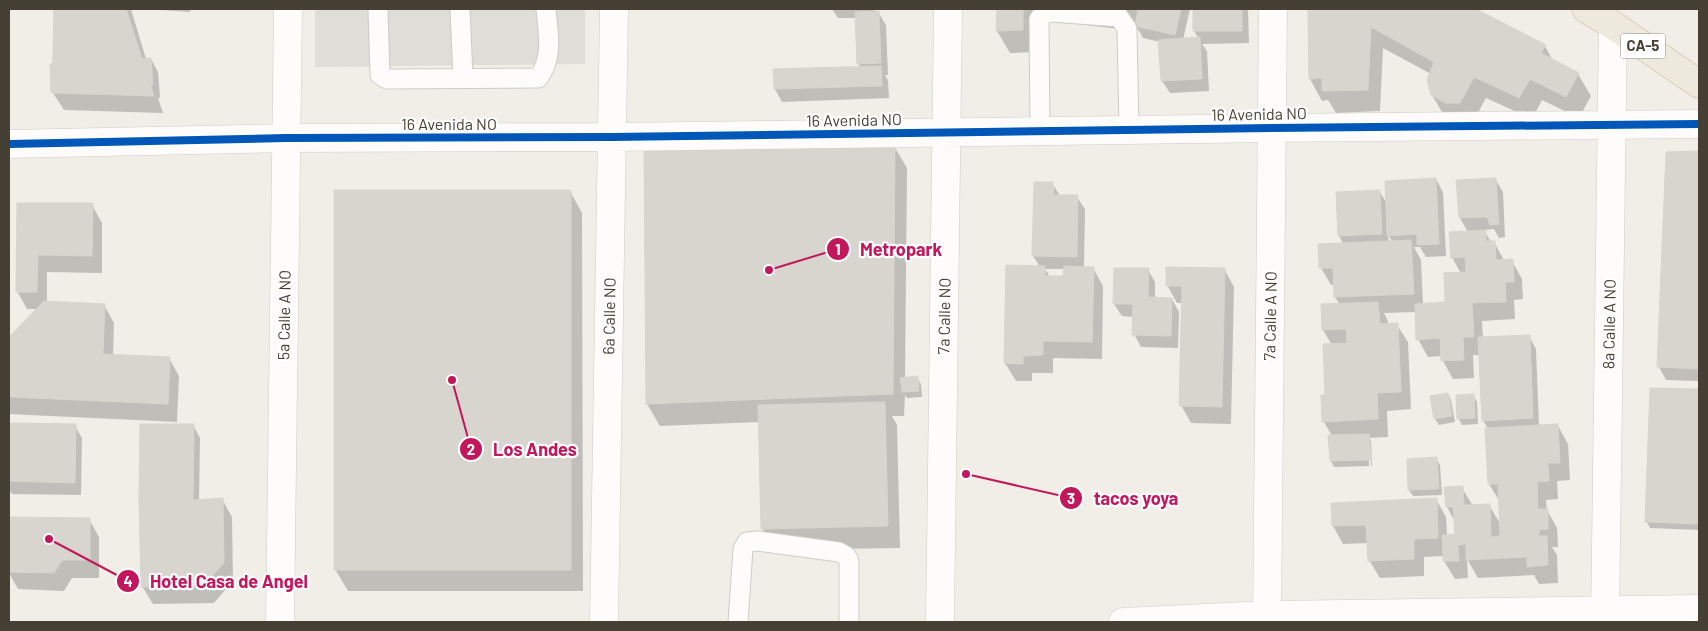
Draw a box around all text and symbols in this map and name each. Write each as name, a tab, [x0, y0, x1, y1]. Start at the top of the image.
road number: CA-5	[1620, 34, 1666, 58]
street label: 16 Avenida NO	[1211, 103, 1307, 124]
street label: 16 Avenida NO	[806, 109, 902, 130]
street label: 16 Avenida NO	[401, 114, 497, 133]
callout: Metropark	[825, 233, 952, 266]
text: Metropark	[860, 238, 943, 260]
text: 1	[835, 240, 841, 258]
street label: 5a Calle A NO	[273, 270, 294, 360]
street label: 7a Calle A NO	[1259, 271, 1280, 361]
street label: 6a Calle NO	[598, 277, 619, 355]
street label: 7a Calle NO	[933, 278, 954, 354]
street label: 8a Calle A NO	[1598, 279, 1619, 369]
callout: Los Andes	[458, 433, 587, 466]
text: Los Andes	[493, 438, 577, 460]
text: 2	[467, 440, 475, 458]
callout: tacos yoya	[1059, 482, 1188, 515]
text: tacos yoya	[1094, 487, 1178, 509]
text: 3	[1067, 489, 1075, 507]
callout: Hotel Casa de Angel	[115, 565, 318, 598]
text: Hotel Casa de Angel	[150, 570, 308, 592]
text: 4	[123, 572, 133, 590]

